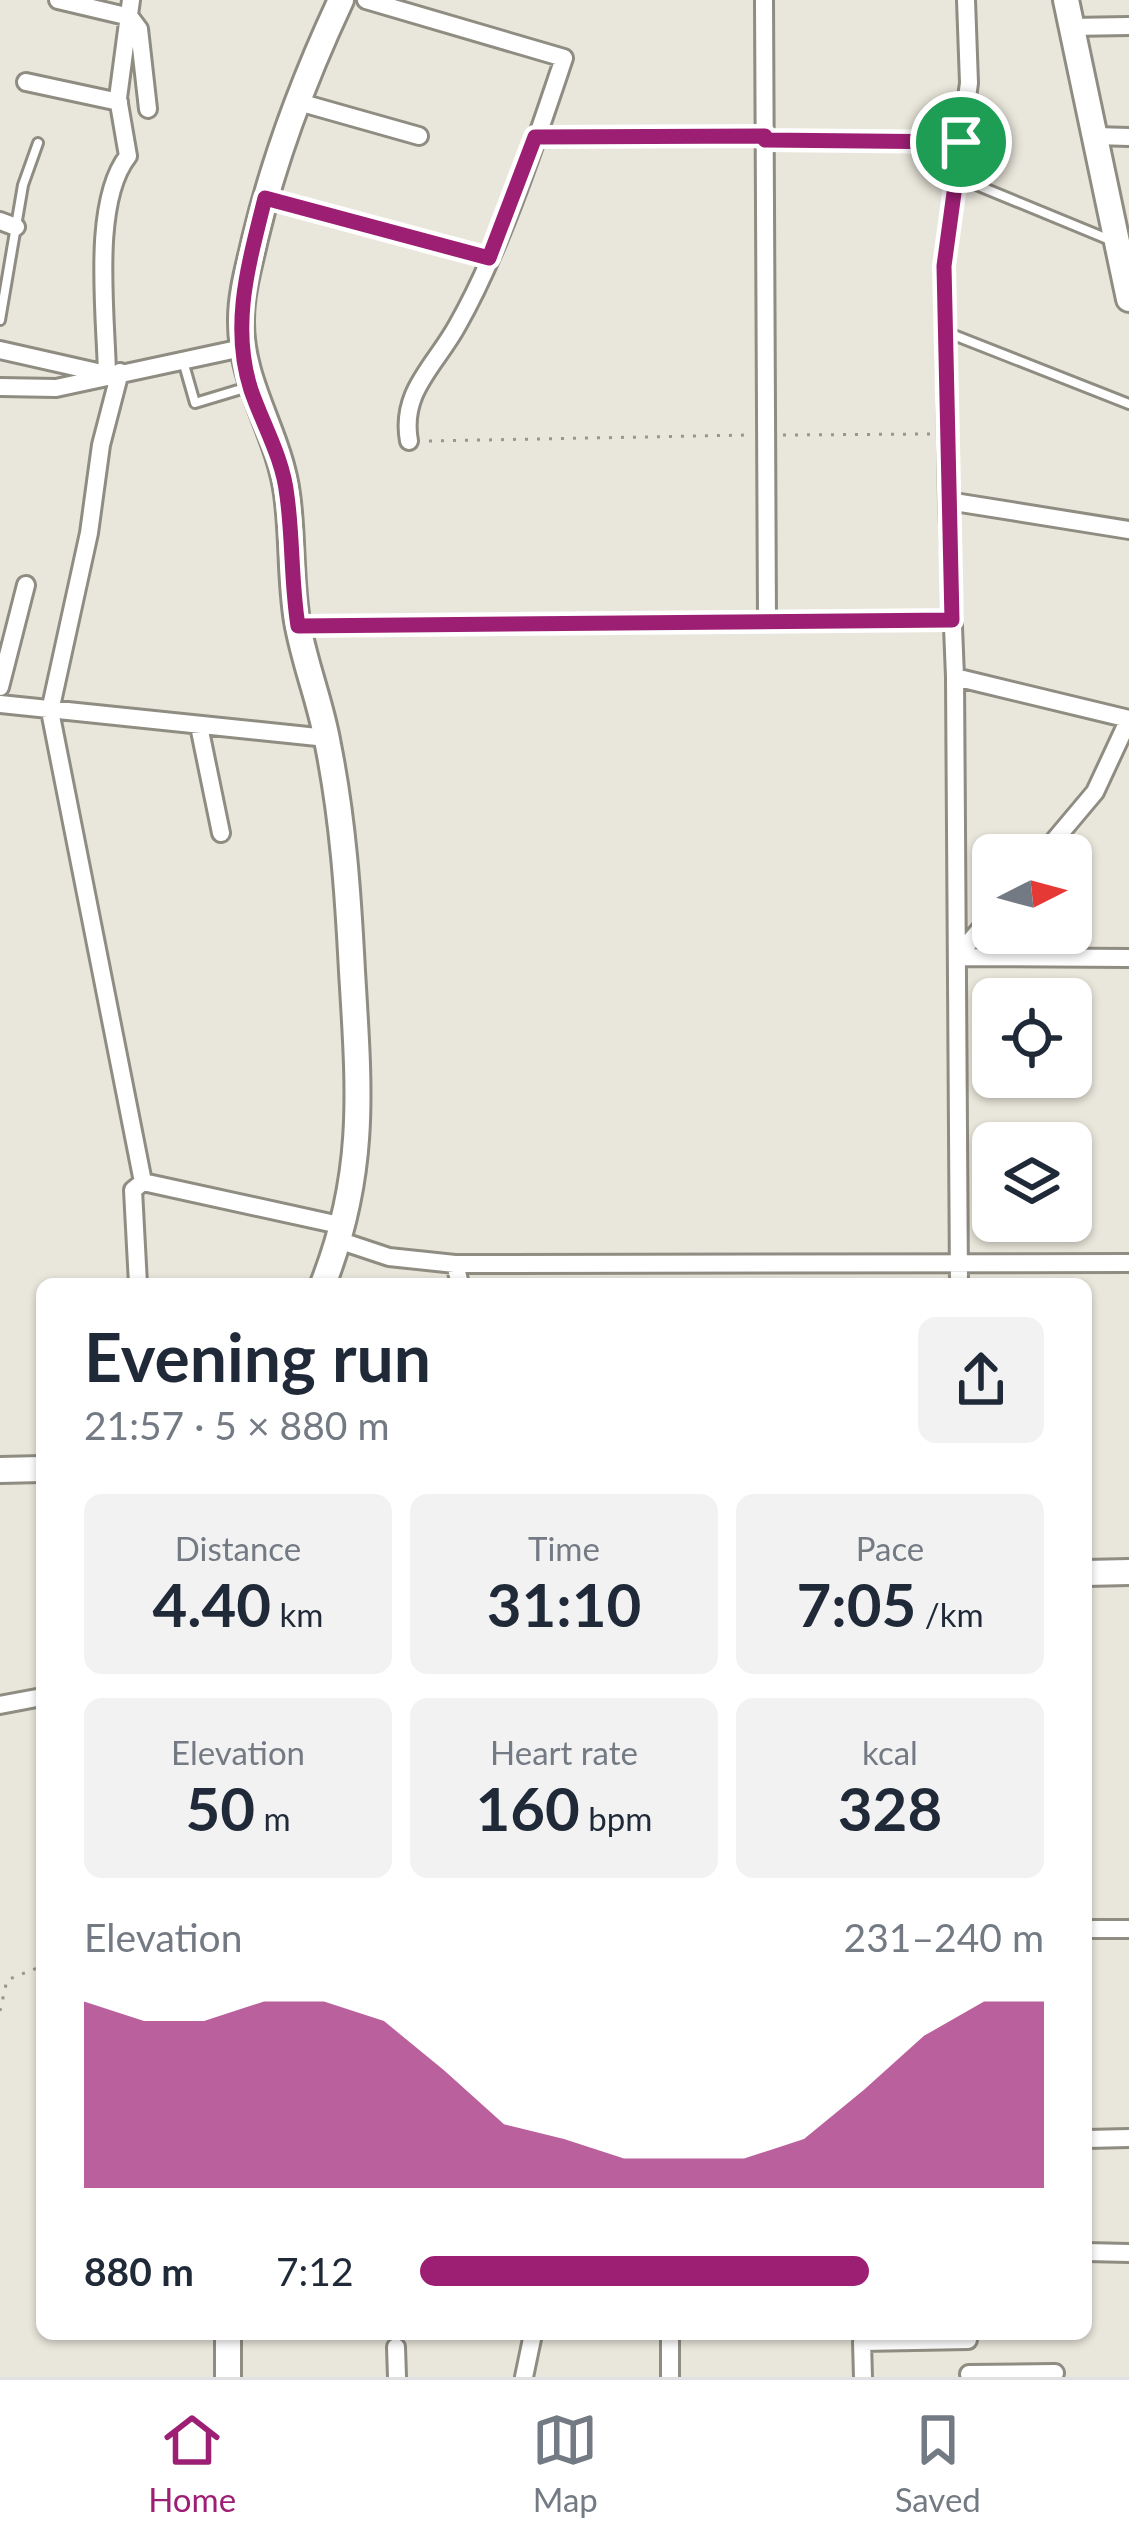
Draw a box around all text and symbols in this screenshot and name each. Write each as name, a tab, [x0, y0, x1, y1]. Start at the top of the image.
pin	[910, 91, 1012, 193]
icon: arrive	[928, 109, 994, 175]
north arrow	[972, 834, 1092, 954]
map controls	[972, 834, 1092, 1242]
button: locate	[972, 978, 1092, 1098]
button: layers	[972, 1122, 1092, 1242]
text: Evening run	[84, 1317, 431, 1396]
button: share	[918, 1317, 1044, 1443]
text: 21:57 · 5 × 880 m	[84, 1402, 389, 1448]
text: Distance	[175, 1528, 301, 1568]
text: Time	[528, 1528, 600, 1568]
text: Pace	[856, 1528, 924, 1568]
text: 4.40	[152, 1568, 271, 1640]
text: 31:10	[487, 1568, 641, 1640]
text: 7:05	[796, 1568, 916, 1640]
text: km	[271, 1594, 324, 1634]
text: /km	[916, 1594, 984, 1634]
text: Elevation	[171, 1732, 305, 1772]
text: Heart rate	[490, 1732, 638, 1772]
text: kcal	[862, 1732, 918, 1772]
text: 50	[185, 1772, 255, 1844]
text: 160	[476, 1772, 580, 1844]
text: 328	[838, 1772, 942, 1844]
text: m	[255, 1798, 291, 1838]
text: bpm	[580, 1798, 652, 1838]
text: Elevation	[84, 1914, 242, 1960]
text: 231–240 m	[844, 1914, 1044, 1960]
text: 880 m	[84, 2248, 194, 2294]
text: 7:12	[276, 2248, 354, 2294]
tab: Home	[148, 2407, 236, 2519]
tab: Map	[532, 2407, 598, 2519]
tab: Saved	[895, 2407, 981, 2519]

